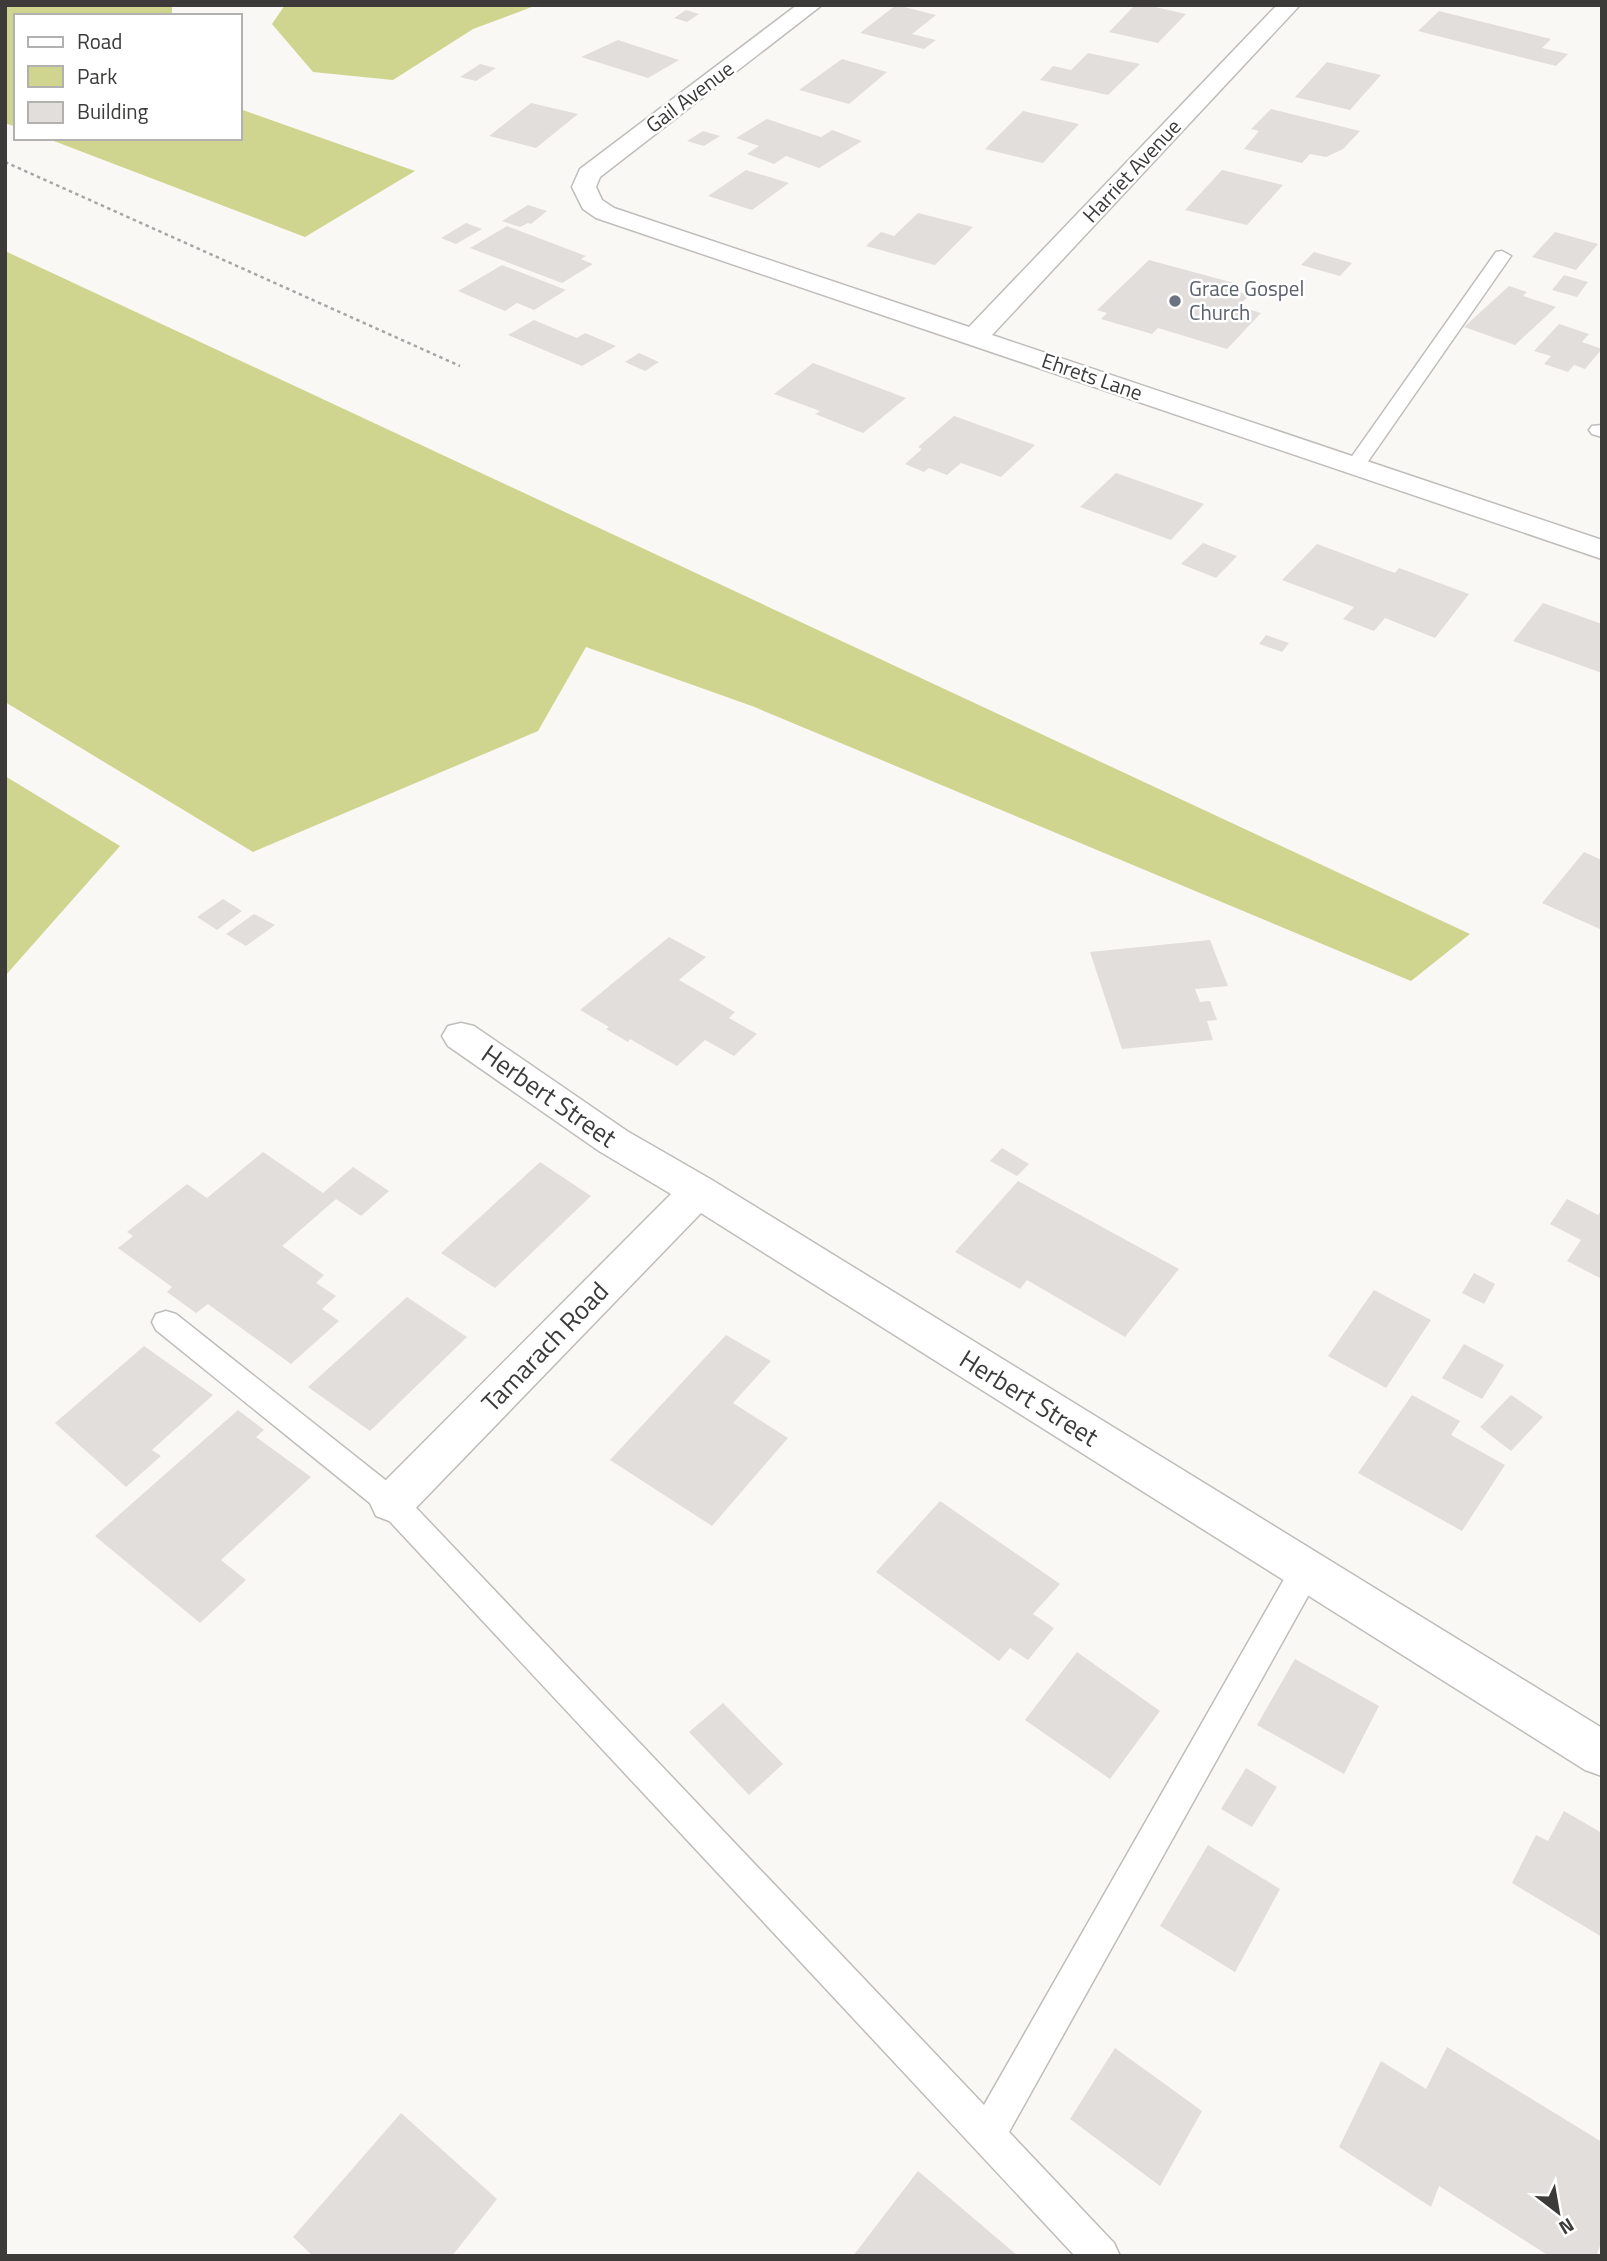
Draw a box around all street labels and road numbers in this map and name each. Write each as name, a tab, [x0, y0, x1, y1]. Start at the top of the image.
street label: Gail Avenue	[639, 52, 740, 140]
street label: Harriet Avenue	[1075, 111, 1188, 230]
street label: Ehrets Lane	[1038, 344, 1147, 408]
street label: Herbert Street	[474, 1035, 625, 1157]
street label: Tamarach Road	[472, 1273, 617, 1421]
street label: Herbert Street	[952, 1339, 1106, 1456]

